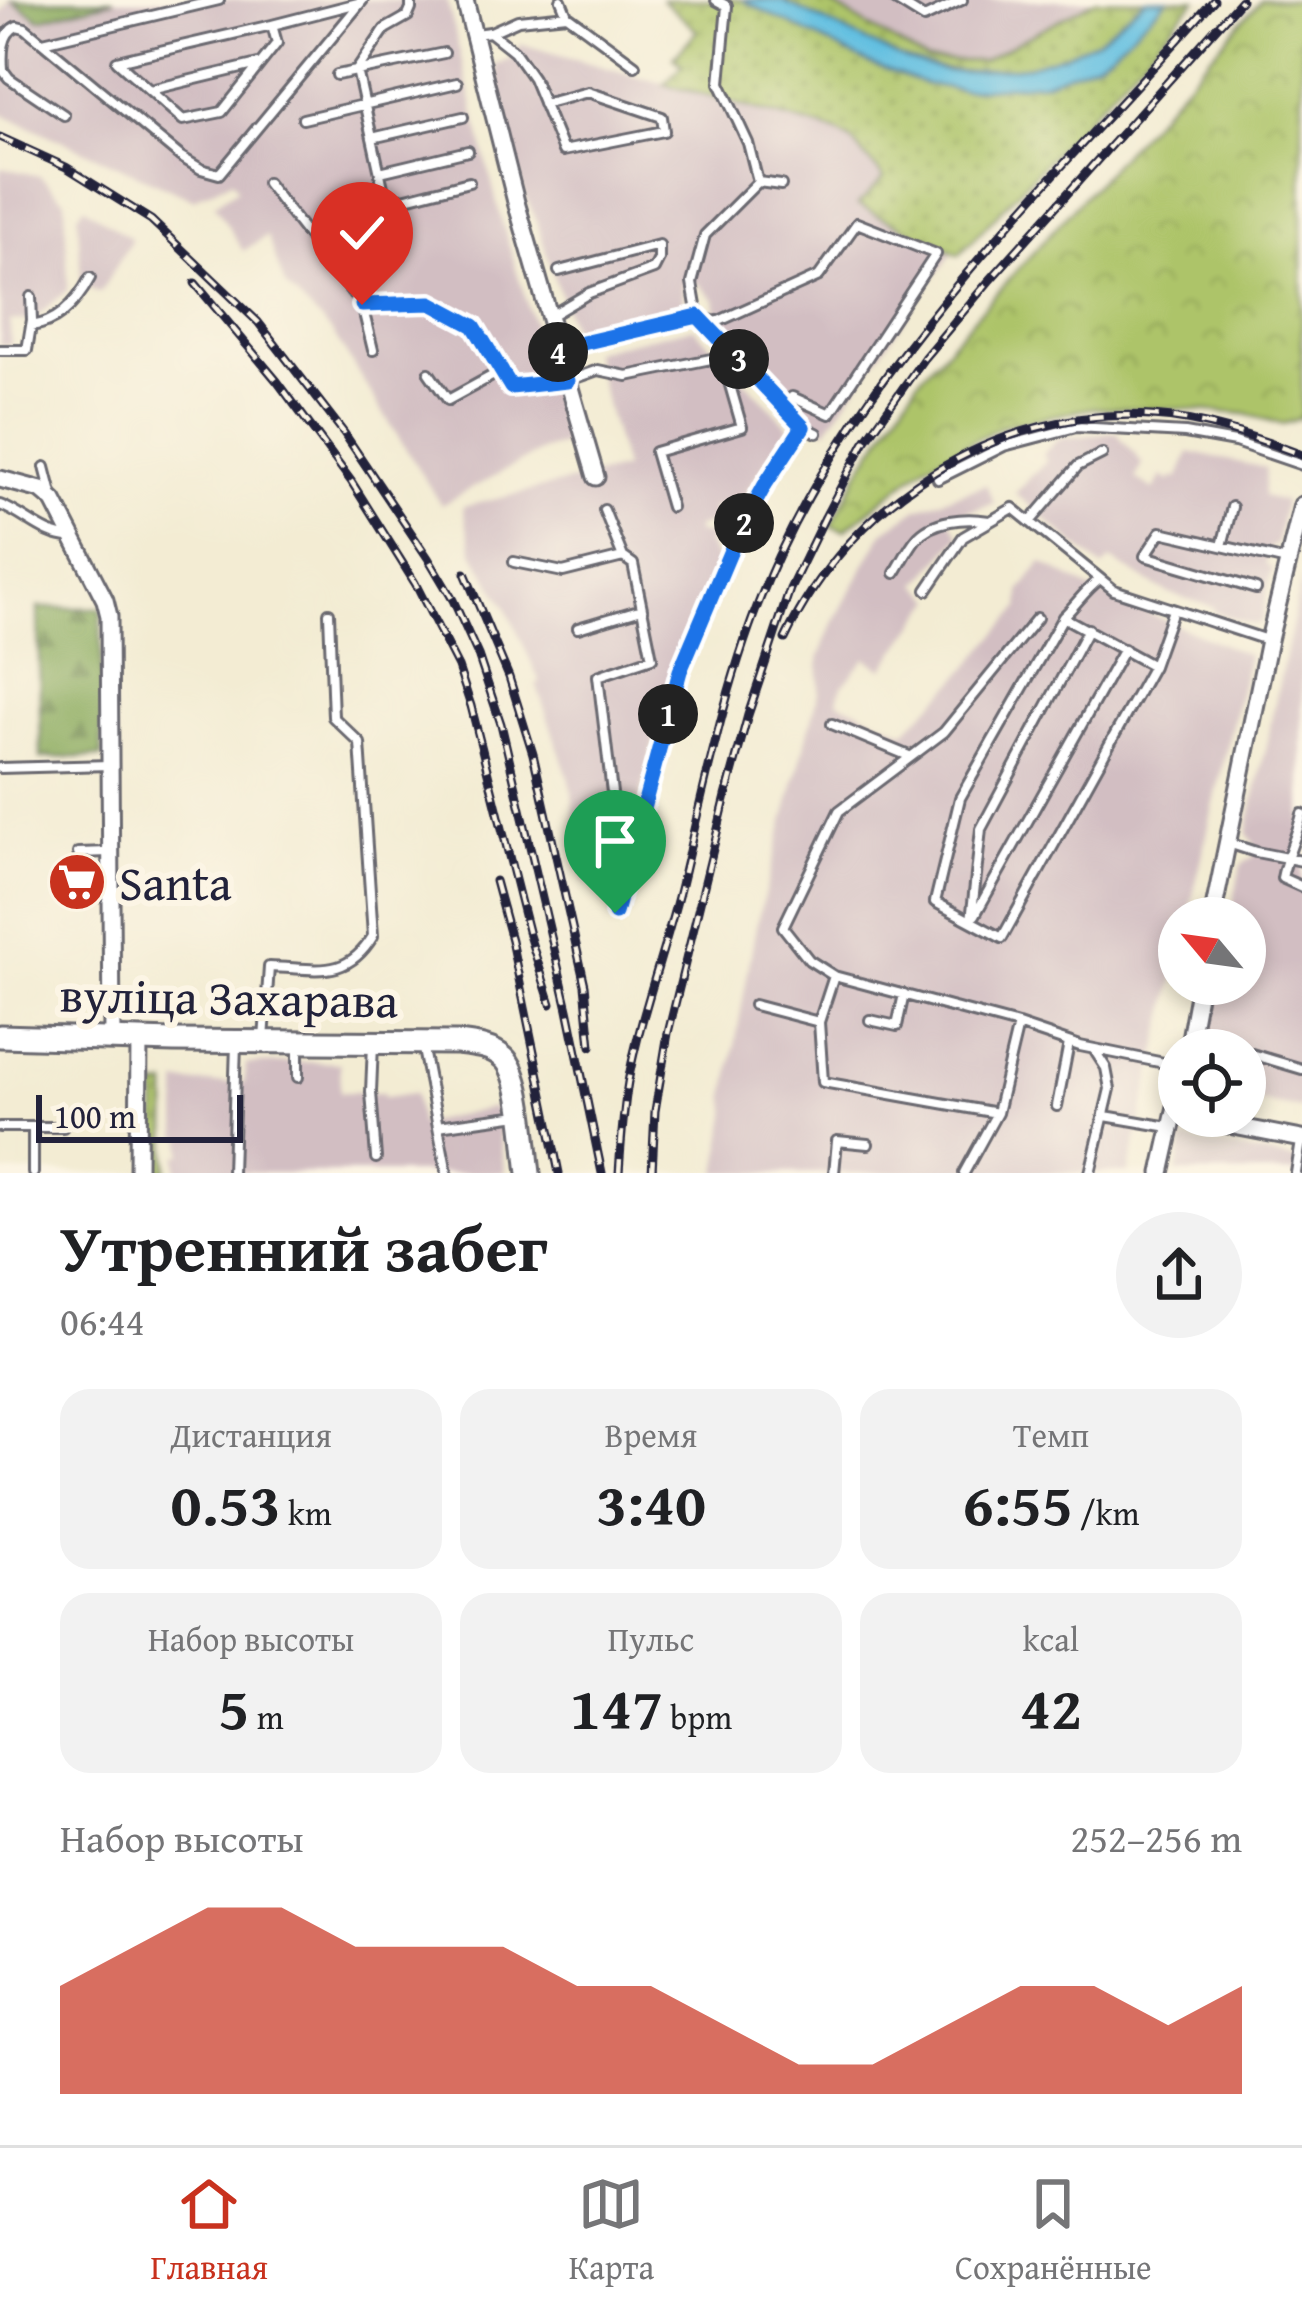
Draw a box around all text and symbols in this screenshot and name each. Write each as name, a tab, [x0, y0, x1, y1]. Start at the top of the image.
pin	[311, 182, 413, 305]
icon: check	[329, 200, 395, 266]
pin: 4	[528, 322, 588, 382]
text: 4	[549, 328, 567, 376]
pin: 3	[709, 329, 769, 389]
text: 3	[730, 335, 748, 383]
pin: 2	[714, 493, 774, 553]
text: 2	[735, 499, 753, 547]
pin: 1	[638, 684, 698, 744]
text: 1	[659, 690, 677, 738]
pin	[564, 790, 666, 913]
icon: arrive	[582, 808, 648, 874]
place label: Santa	[119, 847, 232, 918]
supermarket icon: Santa	[46, 851, 108, 913]
north arrow	[1158, 897, 1266, 1005]
map controls	[1158, 897, 1266, 1137]
street label: вуліца Захарава	[59, 959, 399, 1035]
button: locate	[1158, 1029, 1266, 1137]
scale bar	[36, 1089, 243, 1142]
text: 100 m	[54, 1092, 136, 1140]
text: Утренний забег	[60, 1198, 548, 1295]
button: share	[1116, 1212, 1242, 1338]
text: 06:44	[60, 1292, 145, 1349]
text: Дистанция	[170, 1411, 332, 1459]
text: Время	[605, 1411, 697, 1459]
text: Темп	[1013, 1411, 1089, 1459]
text: 0.53	[170, 1459, 281, 1547]
text: 3:40	[596, 1459, 706, 1547]
text: 6:55	[963, 1459, 1073, 1547]
text: km	[281, 1489, 332, 1537]
text: /km	[1073, 1489, 1139, 1537]
text: Набор высоты	[148, 1615, 354, 1663]
text: Пульс	[608, 1615, 694, 1663]
text: kcal	[1023, 1615, 1079, 1663]
text: 5	[218, 1663, 249, 1751]
text: 147	[570, 1663, 663, 1751]
text: 42	[1020, 1663, 1082, 1751]
text: m	[249, 1693, 284, 1741]
text: bpm	[663, 1693, 732, 1741]
text: Набор высоты	[60, 1809, 304, 1866]
text: 252–256 m	[1070, 1809, 1242, 1866]
tab: Главная	[150, 2171, 268, 2291]
tab: Карта	[569, 2171, 654, 2291]
tab: Сохранённые	[955, 2171, 1152, 2291]

